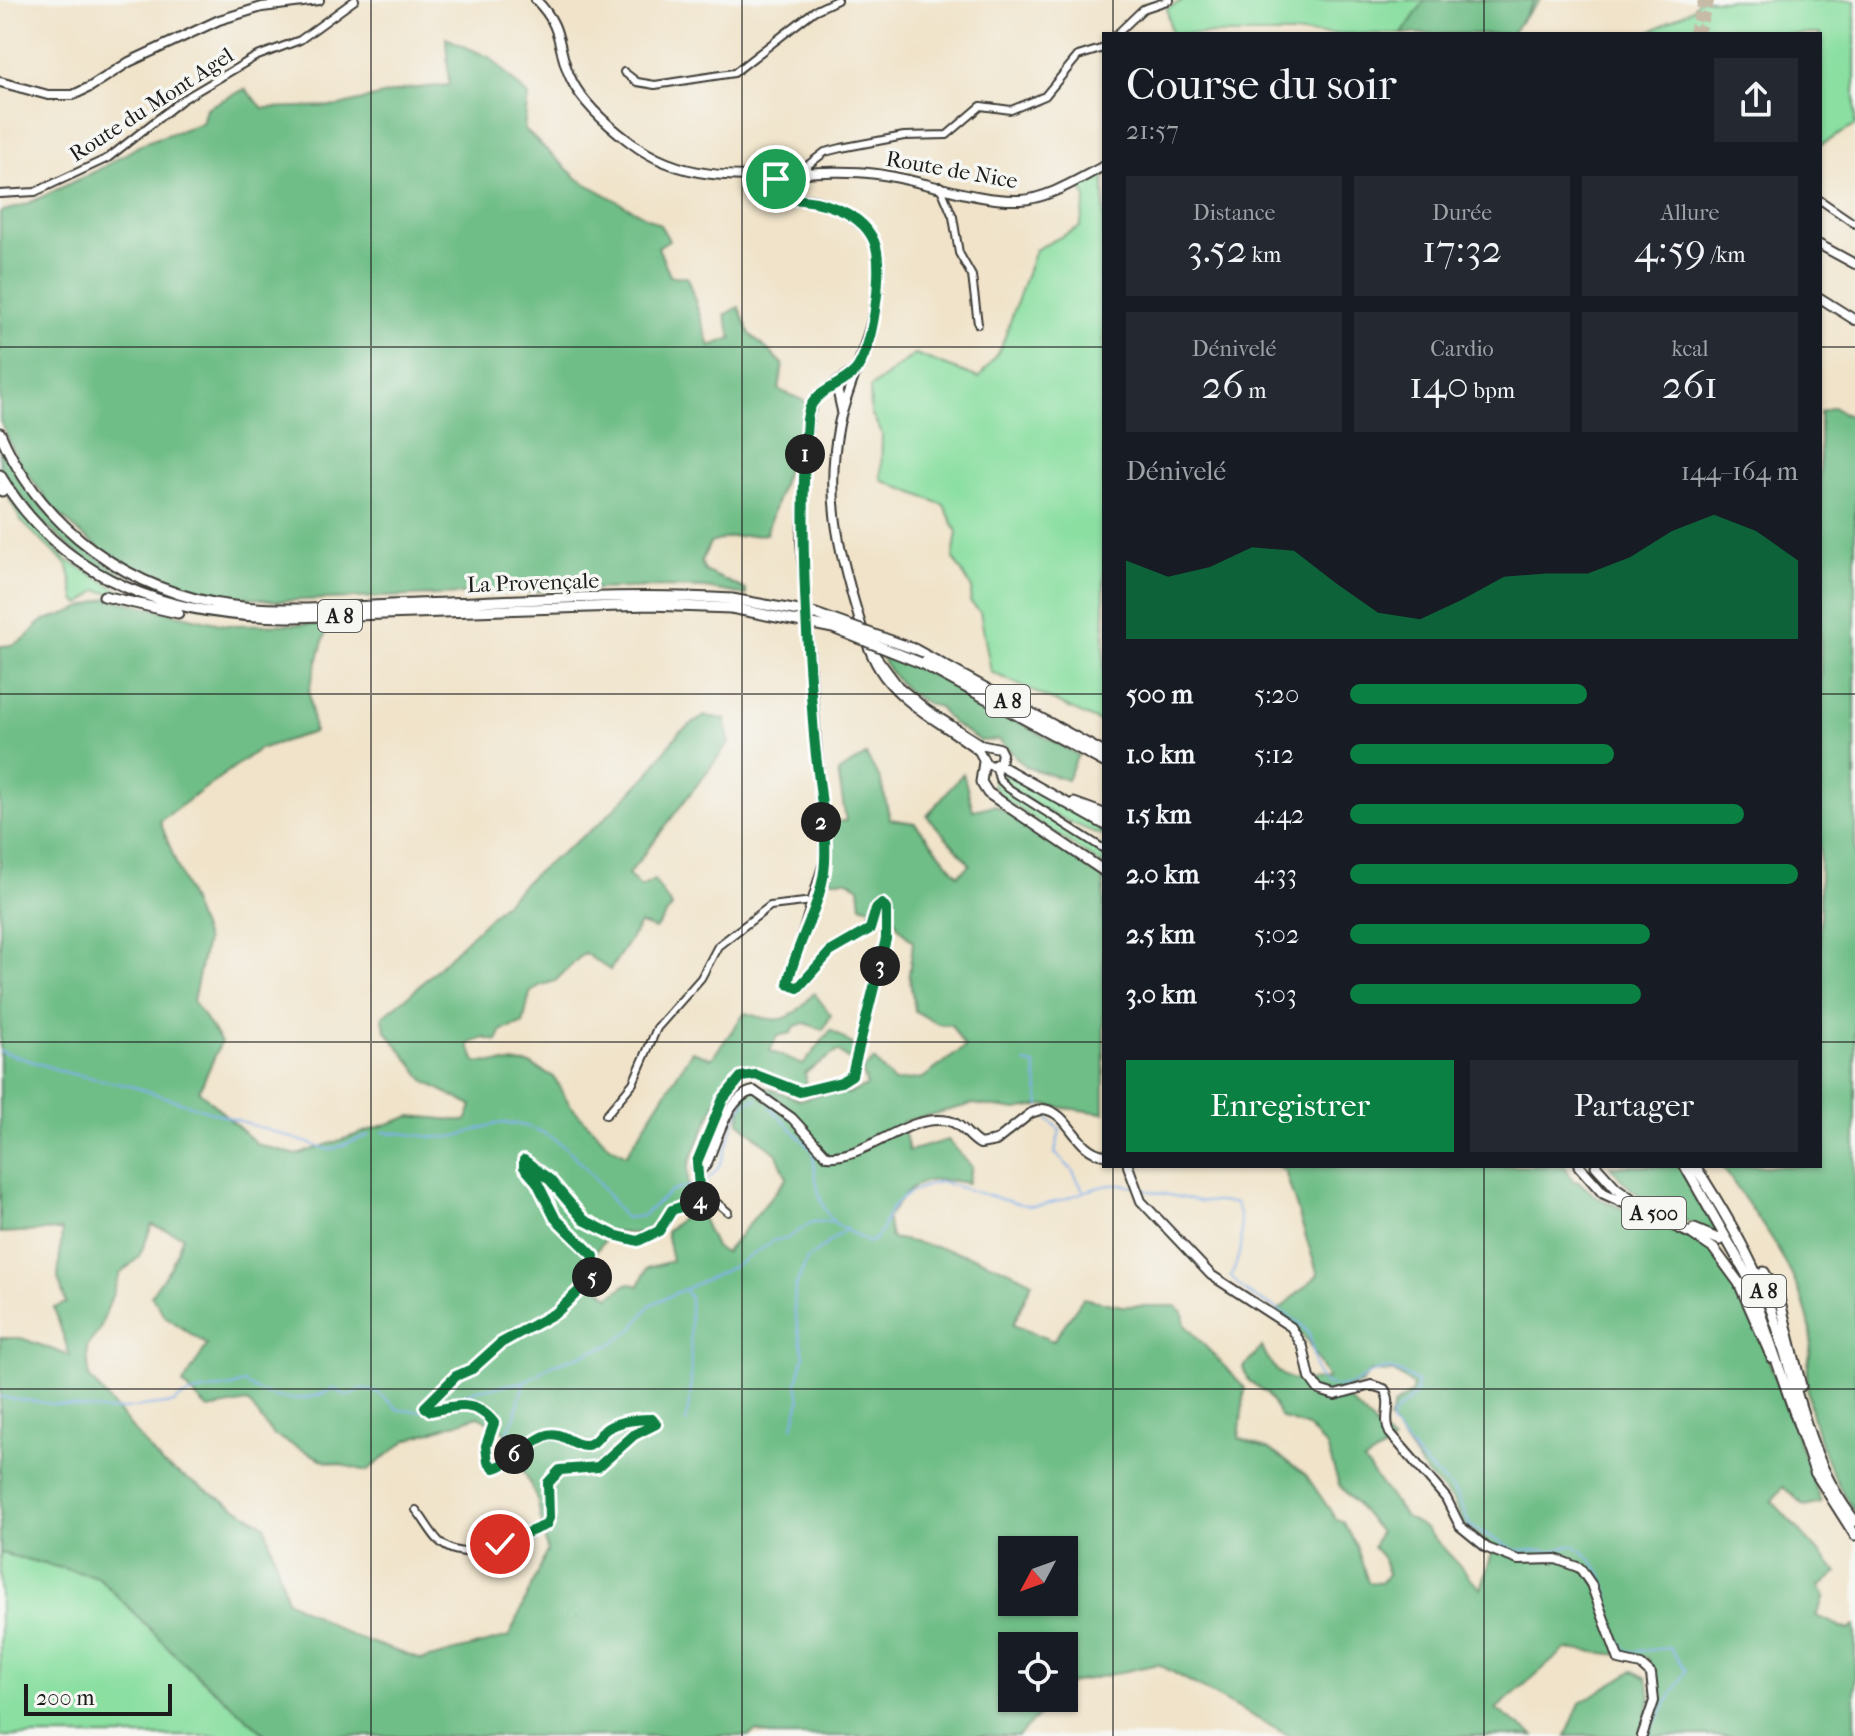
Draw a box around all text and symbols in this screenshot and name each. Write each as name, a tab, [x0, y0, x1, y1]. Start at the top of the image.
street label: Route du Mont Agel	[65, 42, 238, 168]
button: share	[1714, 58, 1798, 142]
text: Course du soir	[1126, 59, 1397, 110]
text: 21:57	[1126, 115, 1179, 146]
pin	[742, 145, 810, 213]
street label: Route de Nice	[884, 146, 1020, 194]
icon: arrive	[754, 157, 798, 201]
text: Distance	[1193, 200, 1275, 226]
text: Durée	[1432, 200, 1492, 226]
text: Allure	[1661, 200, 1719, 226]
text: 3.52	[1187, 226, 1247, 272]
text: 17:32	[1422, 226, 1502, 272]
text: 4:59	[1634, 226, 1706, 272]
text: km	[1247, 242, 1281, 268]
text: /km	[1706, 242, 1746, 268]
text: Dénivelé	[1192, 336, 1276, 362]
text: Cardio	[1430, 336, 1494, 362]
text: kcal	[1671, 336, 1709, 362]
text: 26	[1201, 362, 1244, 408]
text: 140	[1409, 362, 1469, 408]
text: 261	[1662, 362, 1718, 408]
text: m	[1244, 378, 1267, 404]
text: bpm	[1469, 378, 1515, 404]
pin: 1	[785, 434, 825, 474]
text: 1	[801, 441, 809, 467]
text: Dénivelé	[1126, 456, 1226, 487]
text: 144–164 m	[1681, 456, 1798, 487]
street label: La Provençale	[466, 568, 600, 598]
road number: A 8	[318, 600, 362, 632]
text: 500 m	[1126, 679, 1193, 710]
text: 5:20	[1254, 679, 1299, 710]
road number: A 8	[986, 685, 1030, 717]
text: 1.0 km	[1126, 739, 1195, 770]
text: 5:12	[1254, 739, 1294, 770]
text: 1.5 km	[1126, 799, 1191, 830]
text: 4:42	[1254, 799, 1304, 830]
pin: 2	[801, 802, 841, 842]
text: 2	[815, 809, 827, 835]
text: 2.0 km	[1126, 859, 1199, 890]
text: 4:33	[1254, 859, 1297, 890]
text: 2.5 km	[1126, 919, 1195, 950]
text: 5:02	[1254, 919, 1299, 950]
pin: 3	[860, 946, 900, 986]
text: 3	[875, 953, 885, 979]
text: 3.0 km	[1126, 979, 1197, 1010]
text: 5:03	[1254, 979, 1297, 1010]
button: Enregistrer	[1126, 1060, 1454, 1152]
button: Partager	[1470, 1060, 1798, 1152]
pin: 4	[680, 1181, 720, 1221]
text: 4	[694, 1188, 707, 1214]
road number: A 500	[1622, 1197, 1686, 1229]
pin: 5	[572, 1257, 612, 1297]
text: 5	[587, 1264, 597, 1290]
road number: A 8	[1742, 1275, 1786, 1307]
pin: 6	[494, 1434, 534, 1474]
text: 6	[508, 1441, 520, 1467]
pin	[466, 1510, 534, 1578]
icon: check	[478, 1522, 522, 1566]
north arrow	[998, 1536, 1078, 1616]
map controls	[998, 1536, 1078, 1712]
button: locate	[998, 1632, 1078, 1712]
scale bar	[24, 1680, 172, 1716]
text: 200 m	[36, 1685, 95, 1711]

